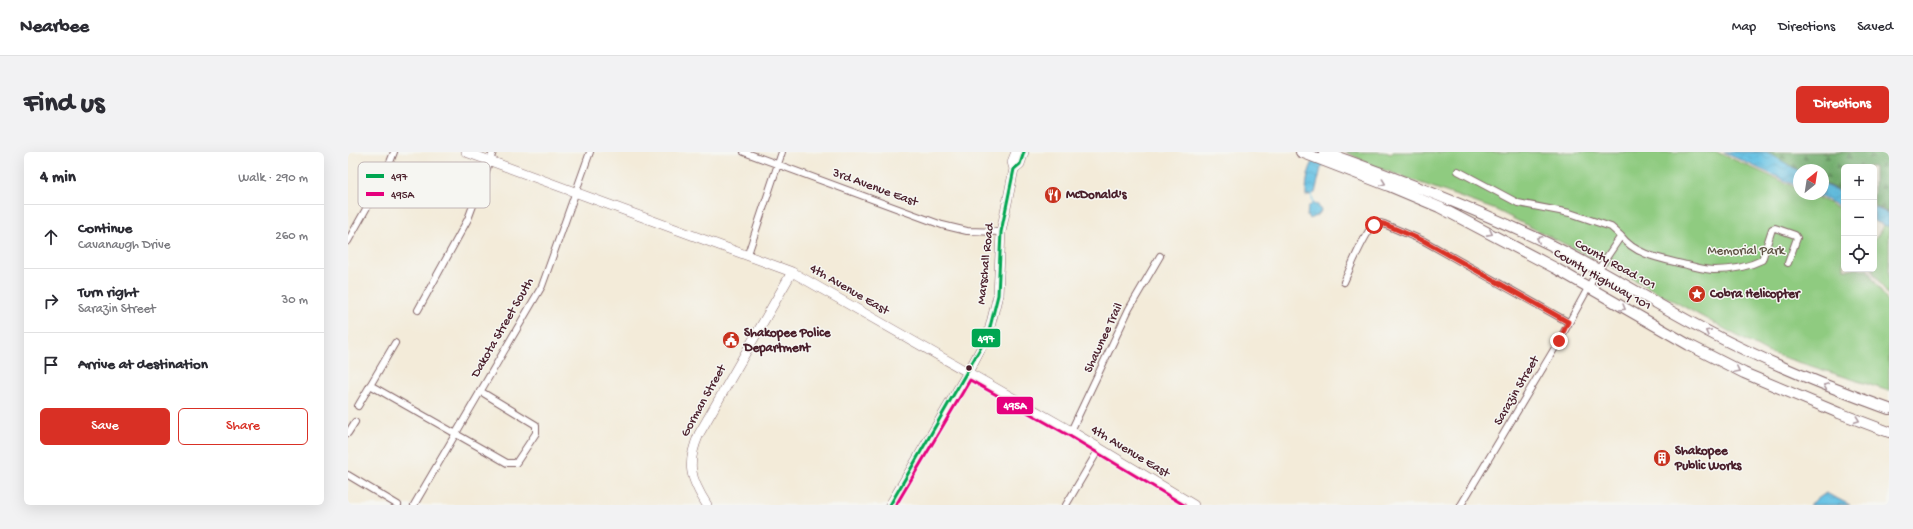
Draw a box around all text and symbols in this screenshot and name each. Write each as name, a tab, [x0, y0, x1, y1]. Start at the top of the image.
text: Nearbee	[20, 16, 89, 39]
text: Map	[1732, 19, 1756, 36]
text: Directions	[1778, 19, 1835, 36]
text: Saved	[1857, 19, 1893, 36]
button: Directions	[1796, 86, 1889, 123]
text: Find us	[24, 88, 104, 121]
legend	[358, 162, 490, 208]
north arrow	[1793, 164, 1829, 200]
map controls	[1841, 164, 1877, 272]
button: +	[1841, 164, 1877, 200]
street label: 3rd Avenue East	[829, 165, 921, 211]
text: 4 min	[40, 168, 76, 188]
text: Walk · 290 m	[238, 171, 308, 186]
text: 497	[391, 172, 408, 184]
one-way arrow	[1379, 179, 1386, 187]
restaurant icon: McDonald's	[1043, 185, 1063, 205]
place label: McDonald's	[1066, 188, 1128, 203]
text: 495A	[391, 190, 415, 202]
button: −	[1841, 200, 1877, 236]
route start	[1365, 216, 1383, 234]
text: Continue	[78, 220, 132, 238]
street label: Marschall Road	[974, 221, 998, 305]
icon: ahead	[40, 226, 62, 248]
one-way arrow	[1486, 228, 1493, 236]
text: 260 m	[275, 229, 308, 244]
one-way arrow	[1535, 236, 1543, 244]
button: locate	[1841, 236, 1877, 272]
street label: County Road 101	[1572, 237, 1658, 293]
text: Cavanaugh Drive	[78, 238, 171, 253]
park label: Memorial Park	[1707, 244, 1786, 259]
street label: County Highway 101	[1551, 246, 1653, 314]
street label: 4th Avenue East	[807, 261, 893, 320]
street label: Dakota Street South	[468, 275, 538, 381]
text: Turn right	[78, 284, 138, 302]
place icon: Cobra Helicopter	[1687, 284, 1707, 304]
place label: Cobra Helicopter	[1709, 287, 1801, 303]
icon: right	[40, 290, 62, 312]
text: 30 m	[282, 293, 308, 308]
street label: Shawnee Trail	[1081, 301, 1127, 375]
text: Sarazin Street	[78, 302, 156, 317]
one-way arrow	[1619, 303, 1626, 310]
place label: Shakopee Police Department	[743, 326, 832, 357]
line badge: 497	[971, 328, 1001, 348]
one-way arrow	[1705, 329, 1712, 336]
public building icon: Shakopee Police Department	[721, 330, 741, 350]
route end	[1550, 332, 1568, 350]
text: 497	[977, 334, 995, 346]
street label: Sarazin Street	[1491, 352, 1544, 428]
icon: arrive	[40, 354, 62, 376]
text: Arrive at destination	[78, 356, 208, 374]
street label: Gorman Street	[678, 361, 731, 440]
unlabelled marker	[964, 363, 974, 373]
one-way arrow	[1733, 365, 1741, 372]
one-way arrow	[1823, 382, 1830, 390]
line badge: 495A	[996, 396, 1034, 415]
text: 495A	[1003, 401, 1028, 413]
button: Save	[40, 408, 170, 445]
button: Share	[178, 408, 308, 445]
one-way arrow	[1854, 416, 1861, 424]
street label: 4th Avenue East	[1088, 423, 1173, 482]
place label: Shakopee Public Works	[1674, 444, 1743, 474]
building icon: Shakopee Public Works	[1652, 448, 1672, 468]

